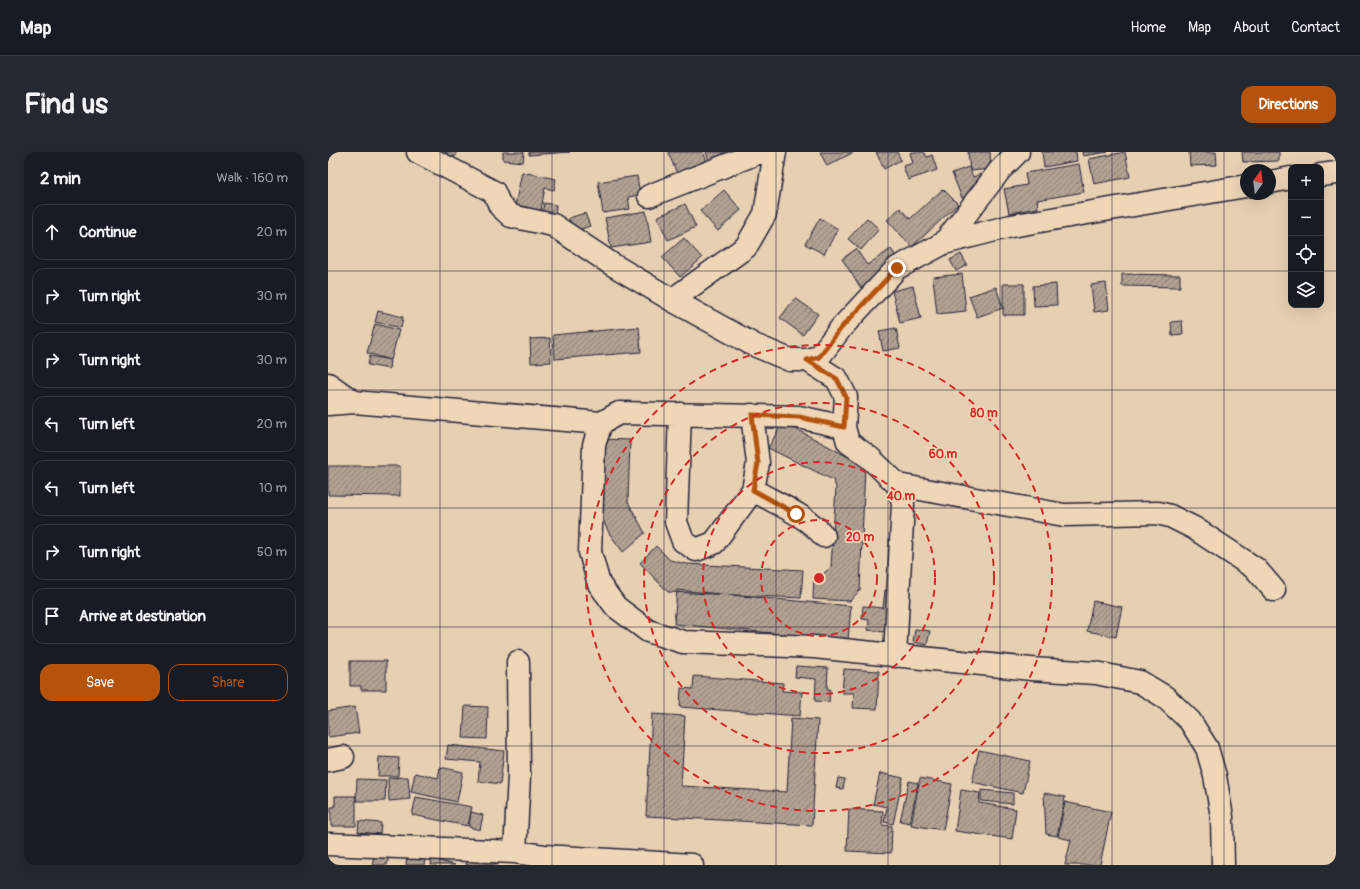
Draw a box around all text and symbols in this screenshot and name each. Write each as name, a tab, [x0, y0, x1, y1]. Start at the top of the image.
text: Map	[20, 16, 51, 40]
text: Home	[1131, 19, 1166, 36]
text: Map	[1188, 19, 1211, 36]
text: About	[1233, 19, 1269, 36]
text: Contact	[1291, 19, 1340, 36]
button: Directions	[1241, 86, 1336, 123]
text: Find us	[24, 87, 108, 122]
north arrow	[1240, 164, 1276, 200]
map controls	[1288, 164, 1324, 308]
button: +	[1288, 164, 1324, 200]
text: 2 min	[40, 168, 81, 189]
text: Walk · 160 m	[217, 170, 288, 186]
button: −	[1288, 200, 1324, 236]
icon: ahead	[41, 221, 63, 243]
text: Continue	[79, 223, 137, 242]
text: 20 m	[256, 224, 287, 240]
button: locate	[1288, 236, 1324, 272]
route end	[888, 259, 906, 277]
button: layers	[1288, 272, 1324, 308]
icon: right	[41, 285, 63, 307]
text: Turn right	[79, 287, 140, 306]
text: 30 m	[257, 288, 287, 304]
icon: right	[41, 349, 63, 371]
text: Turn right	[79, 351, 140, 370]
text: 30 m	[257, 352, 287, 368]
text: 80 m	[970, 406, 998, 421]
icon: left	[41, 413, 63, 435]
text: Turn left	[79, 415, 135, 434]
text: 20 m	[256, 416, 287, 432]
text: 60 m	[929, 447, 958, 462]
icon: left	[41, 477, 63, 499]
text: Turn left	[79, 479, 135, 498]
text: 10 m	[259, 480, 287, 496]
text: 40 m	[886, 489, 916, 504]
route start	[787, 505, 805, 523]
text: 20 m	[846, 530, 874, 545]
icon: right	[41, 541, 63, 563]
text: Turn right	[79, 543, 140, 562]
text: 50 m	[257, 544, 287, 560]
centre of rings	[812, 571, 826, 585]
icon: arrive	[41, 605, 63, 627]
text: Arrive at destination	[79, 607, 206, 626]
button: Save	[40, 664, 160, 701]
button: Share	[168, 664, 288, 701]

